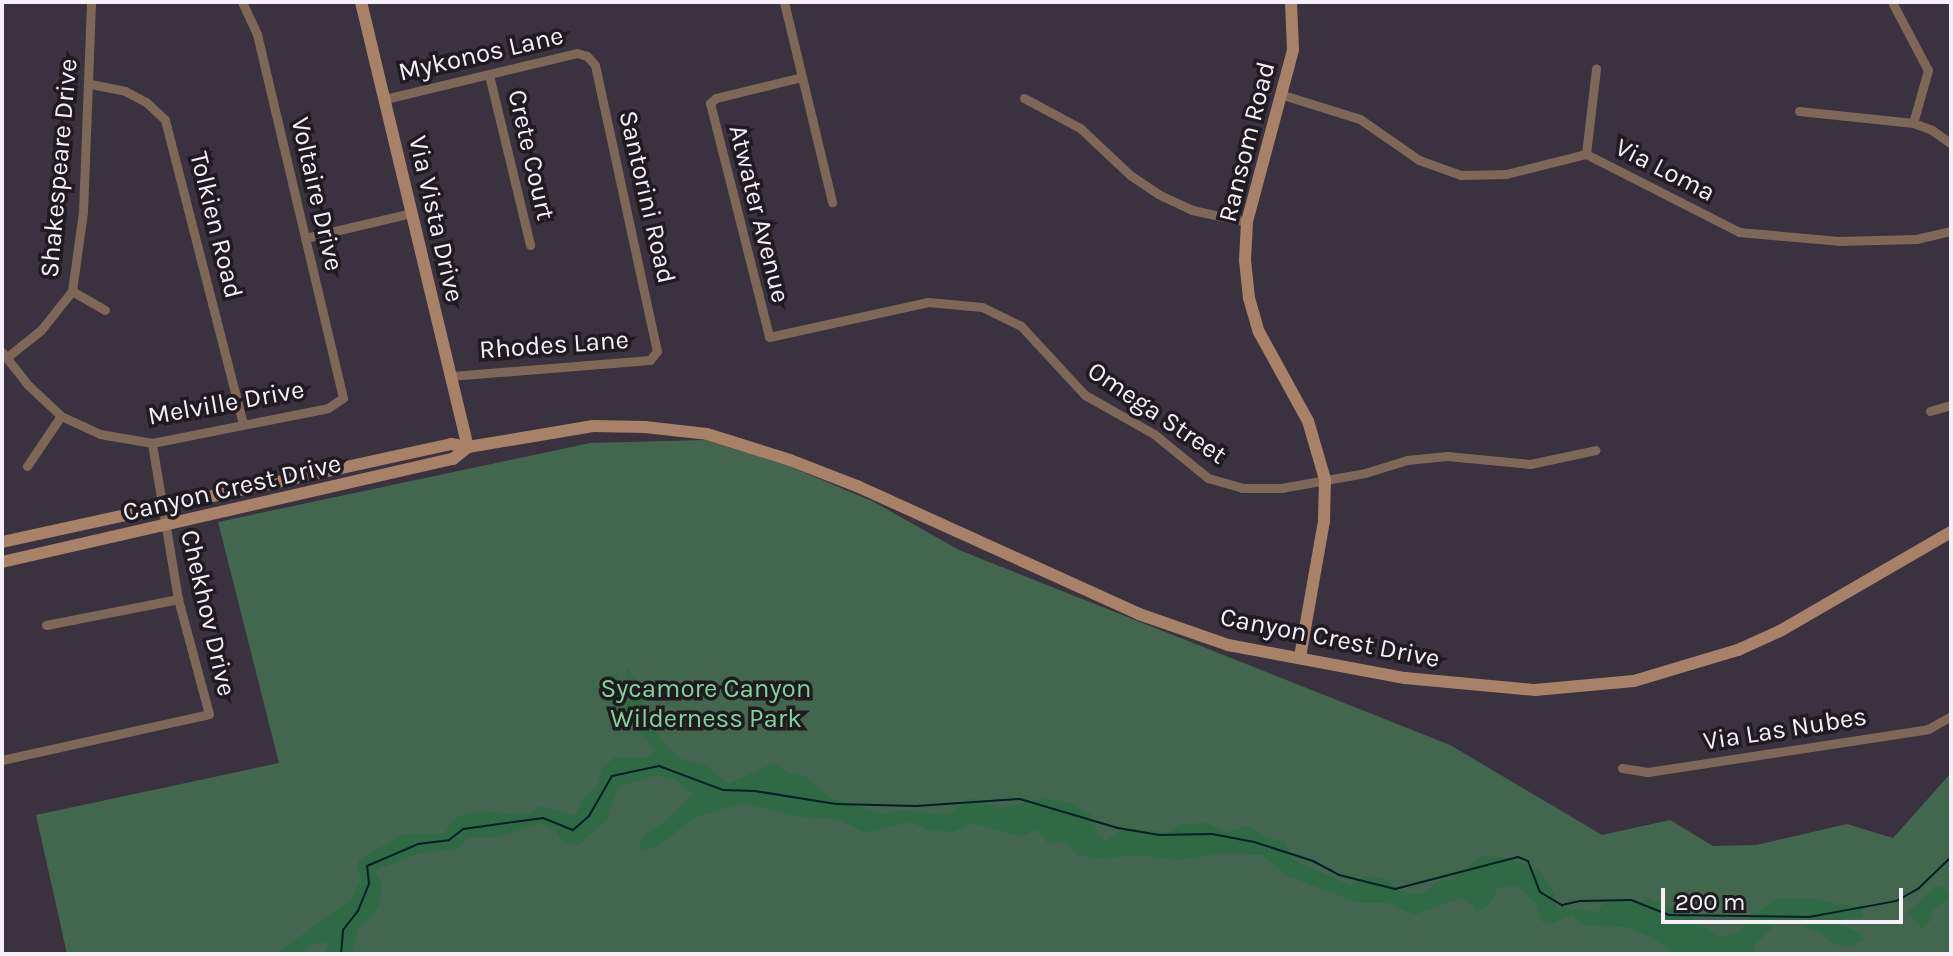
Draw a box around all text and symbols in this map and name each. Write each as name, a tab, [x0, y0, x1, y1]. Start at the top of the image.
street label: Mykonos Lane	[396, 20, 566, 88]
street label: Shakespeare Drive	[34, 57, 84, 279]
street label: Ransom Road	[1212, 59, 1282, 225]
street label: Crete Court	[501, 87, 561, 223]
street label: Santorini Road	[612, 108, 682, 286]
street label: Voltaire Drive	[284, 114, 350, 274]
street label: Atwater Avenue	[722, 122, 796, 306]
street label: Via Loma	[1610, 132, 1720, 208]
street label: Via Vista Drive	[402, 133, 470, 305]
street label: Tolkien Road	[183, 148, 249, 302]
street label: Rhodes Lane	[478, 324, 630, 366]
street label: Omega Street	[1082, 355, 1232, 471]
street label: Melville Drive	[145, 374, 307, 432]
street label: Canyon Crest Drive	[120, 448, 344, 528]
street label: Chekhov Drive	[174, 527, 242, 699]
street label: Canyon Crest Drive	[1218, 601, 1442, 675]
park label: Sycamore Canyon Wilderness Park	[601, 673, 811, 734]
street label: Via Las Nubes	[1701, 701, 1869, 757]
scale bar	[1665, 872, 1907, 922]
text: 200 m	[1675, 888, 1746, 916]

